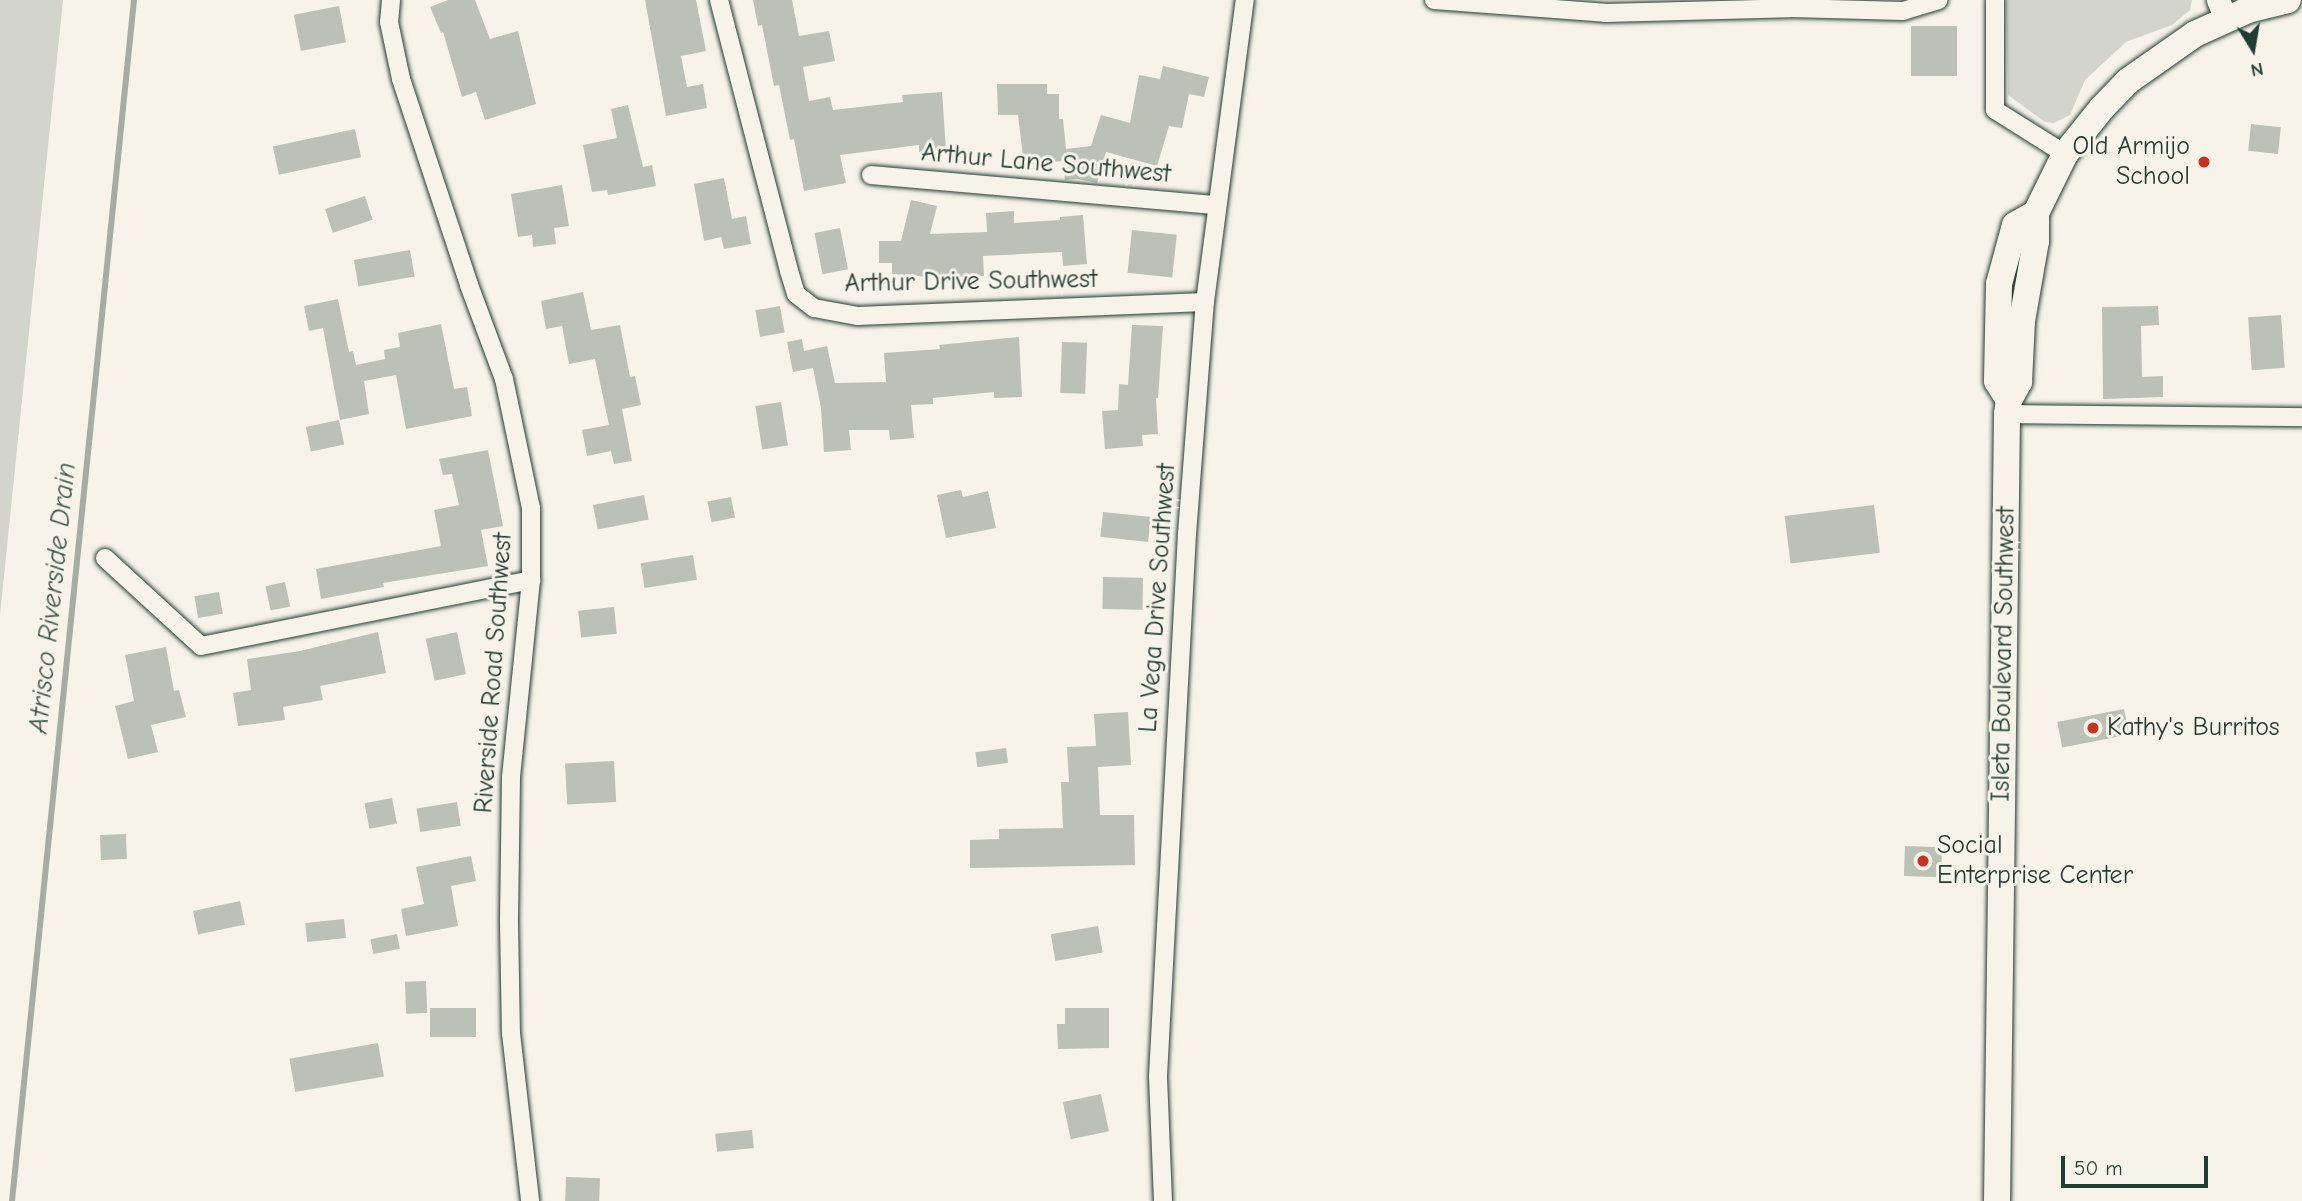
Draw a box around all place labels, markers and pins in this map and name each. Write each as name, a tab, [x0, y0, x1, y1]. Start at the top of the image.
place label: Old Armijo School	[2072, 131, 2190, 192]
marker: Old Armijo School	[2196, 154, 2212, 170]
place label: Kathy's Burritos	[2107, 712, 2280, 744]
marker: Kathy's Burritos	[2085, 720, 2101, 736]
place label: Social Enterprise Center	[1937, 830, 2133, 892]
marker: Social Enterprise Center	[1915, 853, 1931, 869]

